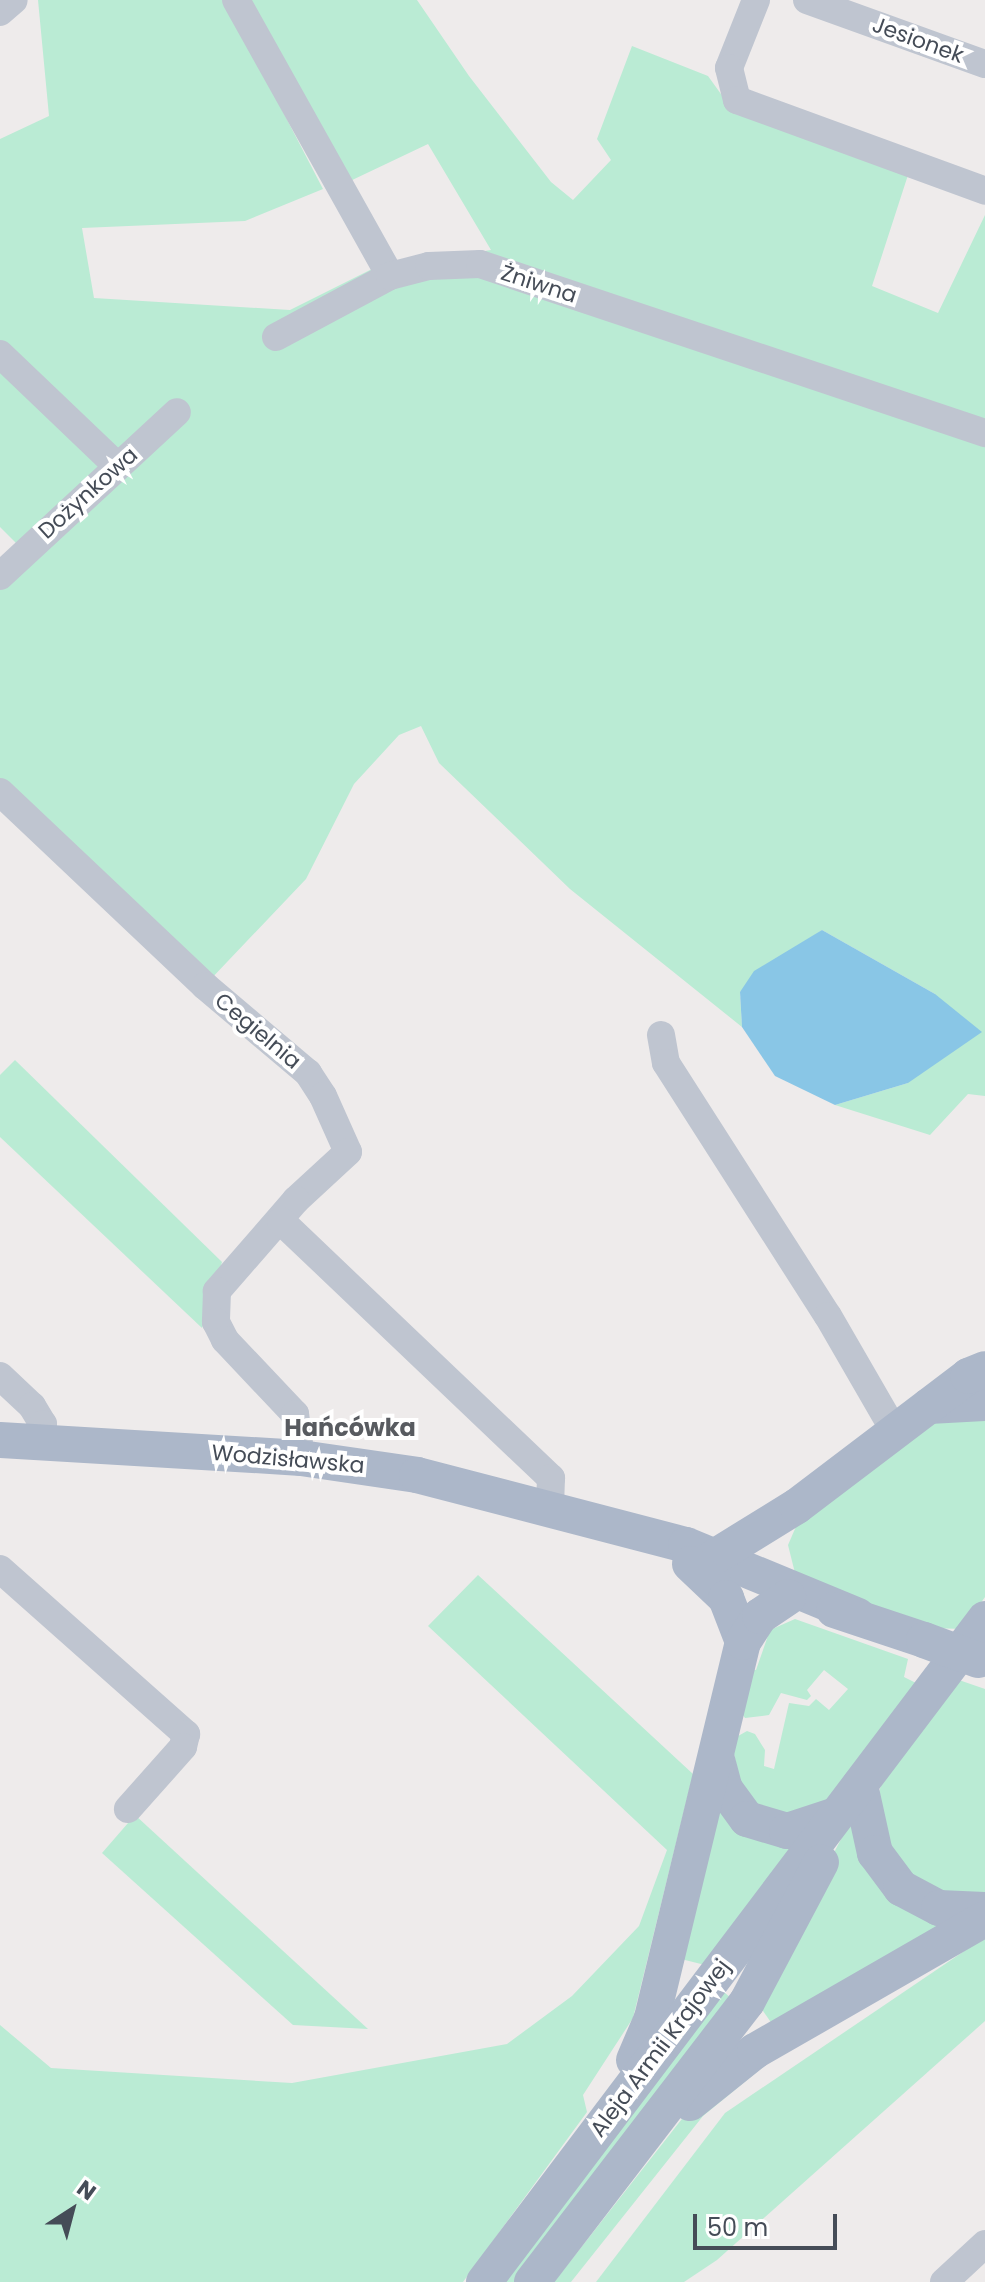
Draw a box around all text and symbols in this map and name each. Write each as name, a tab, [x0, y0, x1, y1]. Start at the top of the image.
street label: Jesionek	[869, 11, 967, 69]
street label: Żniwna	[498, 259, 580, 309]
street label: Dożynkowa	[33, 442, 143, 544]
street label: Cegielnia	[210, 987, 306, 1075]
district label: Hańcówka	[284, 1414, 416, 1442]
street label: Wodzisławska	[210, 1439, 366, 1479]
street label: Aleja Armii Krajowej	[585, 1954, 735, 2142]
north arrow	[32, 2170, 112, 2250]
text: N	[71, 2173, 102, 2208]
scale bar	[697, 2198, 841, 2248]
text: 50 m	[707, 2211, 768, 2244]

